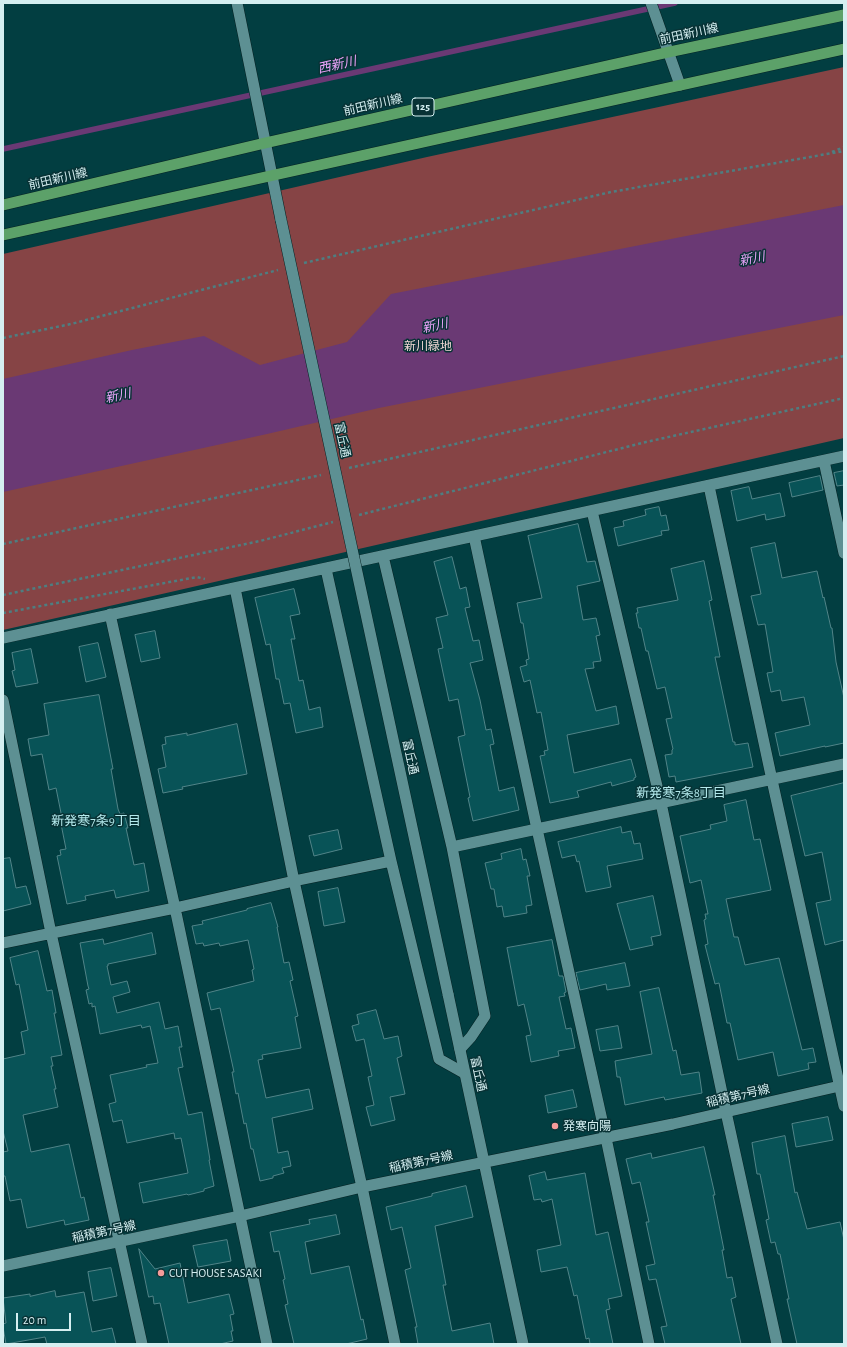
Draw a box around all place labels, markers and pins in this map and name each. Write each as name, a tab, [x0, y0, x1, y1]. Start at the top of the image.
place label: 発寒向陽	[563, 1119, 611, 1133]
marker: 発寒向陽	[550, 1121, 560, 1131]
place label: CUT HOUSE SASAKI	[169, 1266, 262, 1280]
marker: CUT HOUSE SASAKI	[156, 1268, 166, 1278]

